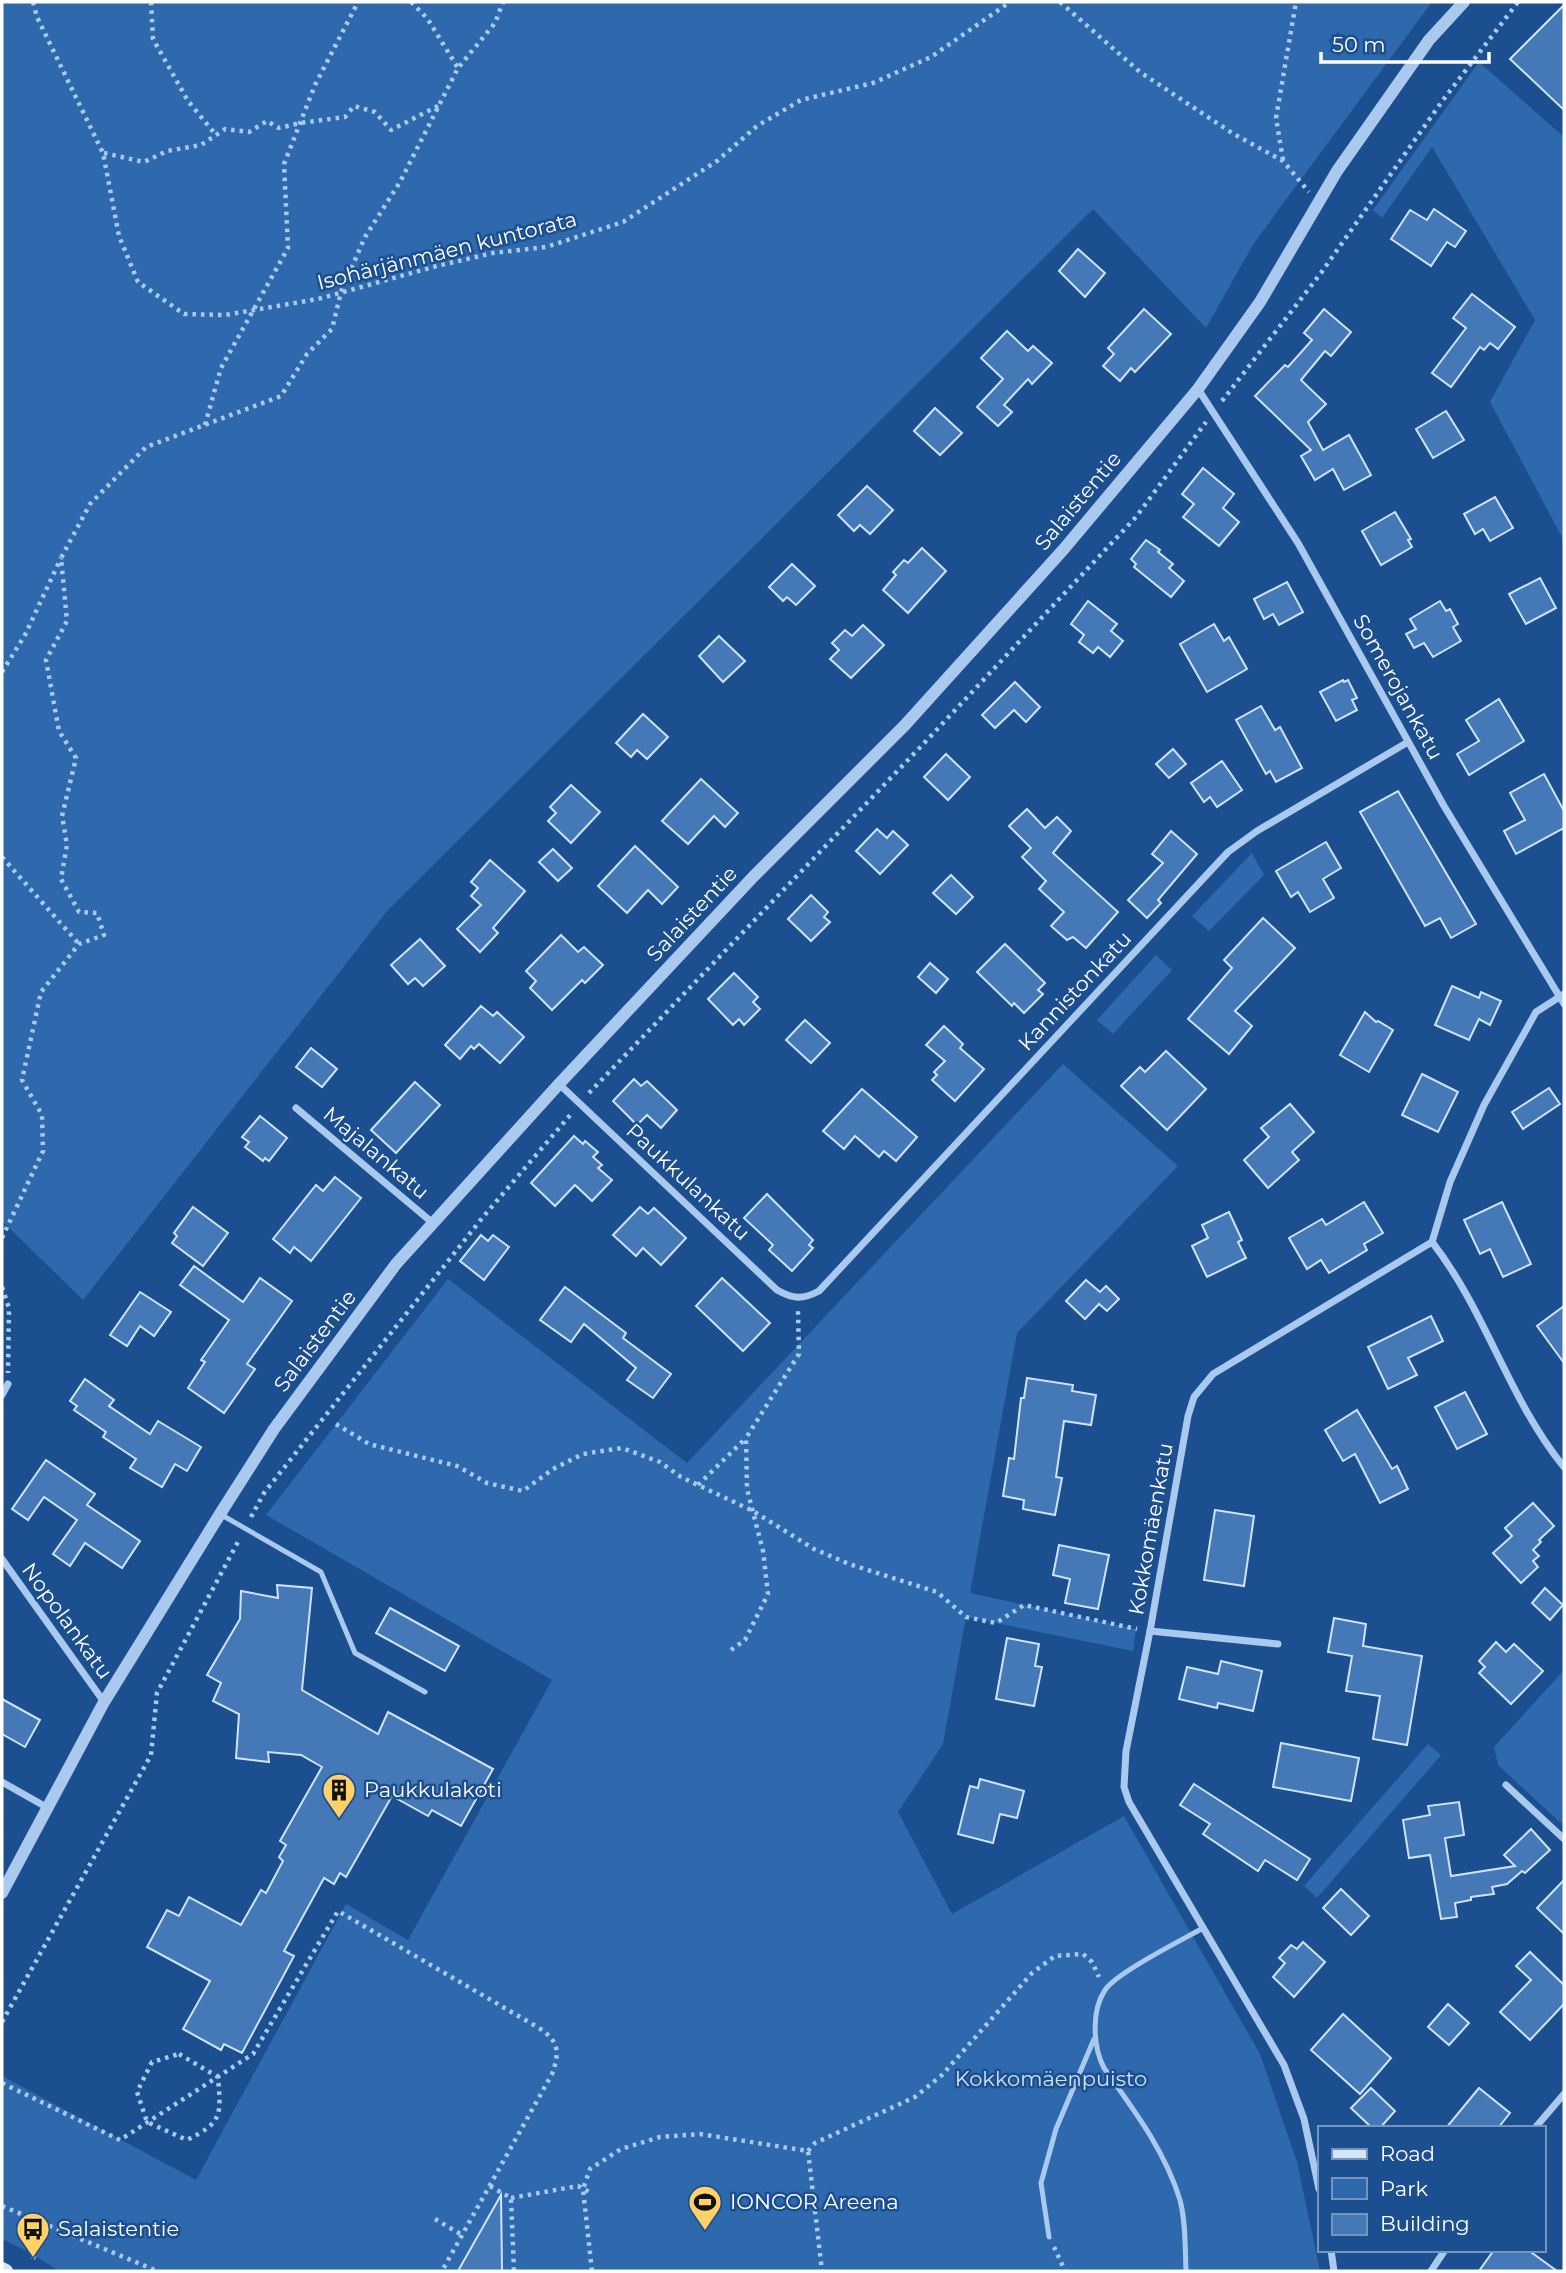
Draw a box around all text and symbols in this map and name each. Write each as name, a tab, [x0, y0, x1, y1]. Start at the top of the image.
scale bar	[1321, 21, 1489, 65]
text: 50 m	[1332, 32, 1386, 57]
street label: Isohärjänmäen kuntorata	[315, 206, 579, 295]
street label: Salaistentie	[1029, 446, 1126, 555]
street label: Somerojankatu	[1348, 610, 1449, 764]
street label: Salaistentie	[641, 861, 742, 966]
street label: Kannistonkatu	[1013, 926, 1136, 1056]
street label: Majalankatu	[318, 1101, 434, 1204]
street label: Paukkulankatu	[621, 1118, 755, 1245]
street label: Salaistentie	[268, 1285, 361, 1397]
street label: Kokkomäenkatu	[1123, 1441, 1178, 1617]
street label: Nopolankatu	[17, 1558, 118, 1684]
building icon: Paukkulakoti	[320, 1771, 358, 1820]
place label: Paukkulakoti	[364, 1777, 502, 1802]
park label: Kokkomäenpuisto	[955, 2066, 1147, 2091]
legend	[1318, 2126, 1545, 2252]
text: Road	[1380, 2141, 1435, 2166]
text: Park	[1380, 2176, 1428, 2201]
sports icon: IONCOR Areena	[686, 2183, 724, 2232]
place label: IONCOR Areena	[730, 2189, 899, 2214]
bus stop icon: Salaistentie	[14, 2210, 52, 2259]
text: Building	[1380, 2211, 1470, 2236]
place label: Salaistentie	[58, 2216, 179, 2241]

